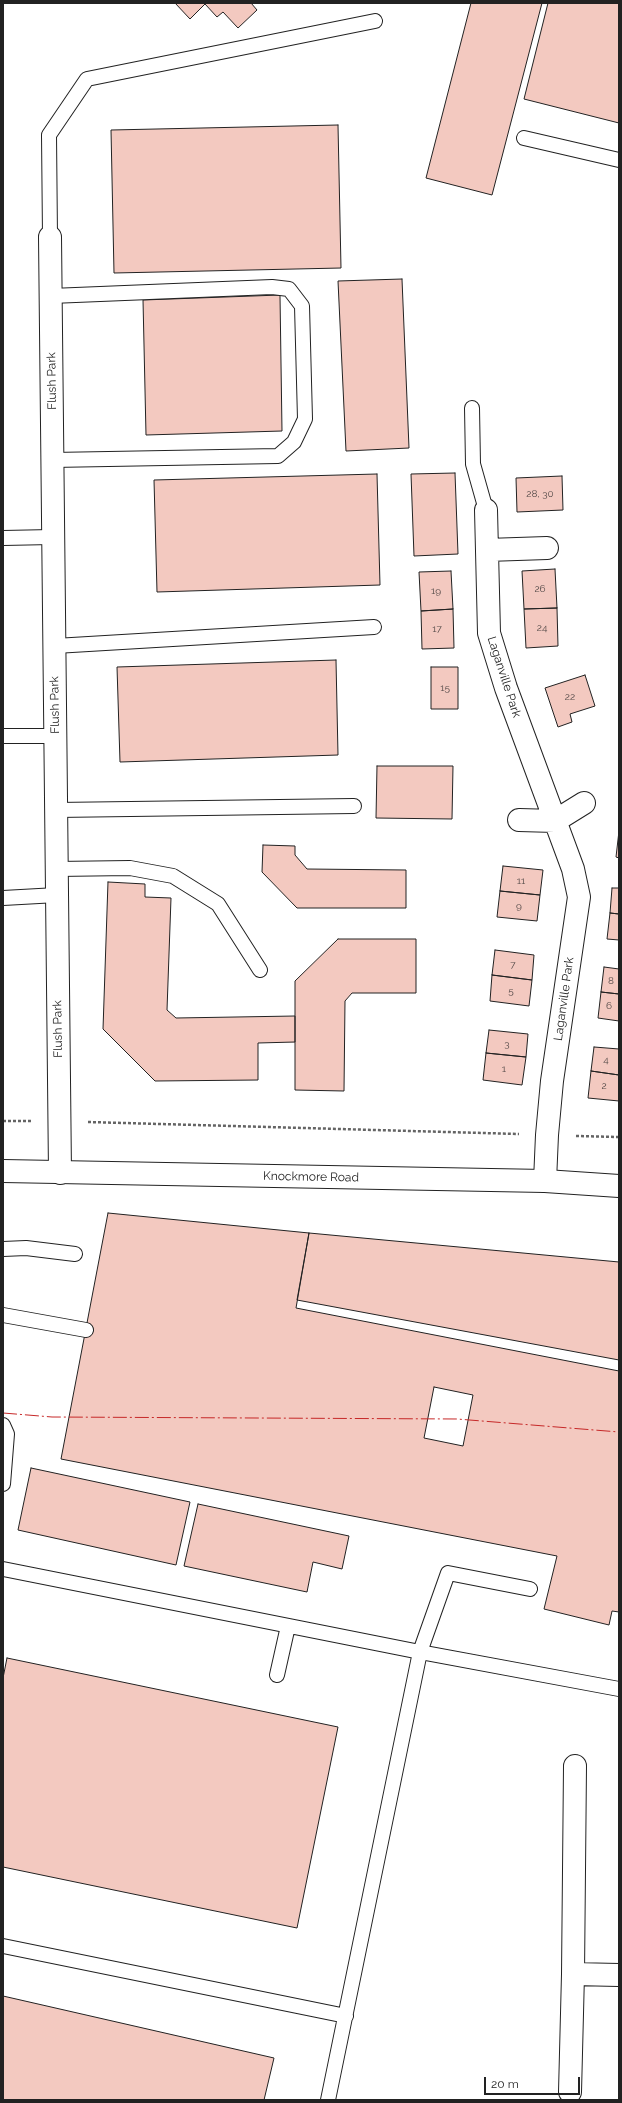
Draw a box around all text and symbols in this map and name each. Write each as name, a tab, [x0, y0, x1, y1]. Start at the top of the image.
street label: Flush Park	[44, 352, 60, 410]
house number: 28, 30	[526, 488, 554, 500]
house number: 26	[534, 583, 546, 595]
house number: 19	[431, 585, 441, 597]
house number: 24	[537, 622, 547, 634]
house number: 17	[432, 623, 442, 635]
street label: Laganville Park	[484, 635, 524, 719]
street label: Flush Park	[47, 676, 63, 734]
house number: 15	[440, 682, 450, 694]
house number: 22	[565, 691, 575, 703]
house number: 11	[517, 875, 525, 887]
house number: 9	[516, 900, 522, 912]
street label: Laganville Park	[551, 956, 577, 1042]
house number: 7	[510, 959, 516, 971]
house number: 8	[608, 975, 614, 987]
house number: 5	[508, 985, 514, 997]
street label: Flush Park	[50, 1000, 66, 1058]
house number: 6	[606, 1000, 612, 1012]
house number: 3	[504, 1038, 510, 1050]
house number: 4	[603, 1054, 609, 1066]
house number: 1	[502, 1063, 506, 1075]
house number: 2	[601, 1080, 607, 1092]
street label: Knockmore Road	[263, 1169, 359, 1185]
scale bar	[486, 2069, 582, 2095]
text: 20 m	[491, 2077, 519, 2091]

